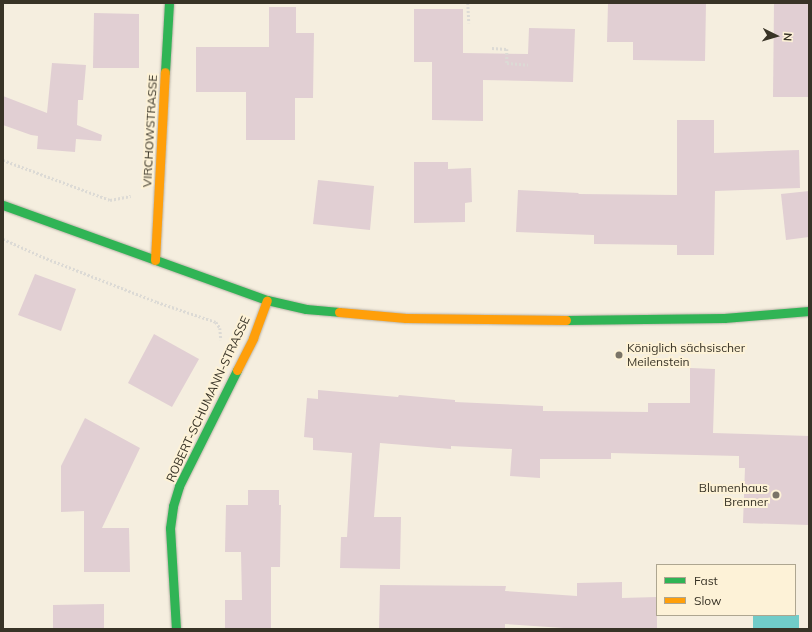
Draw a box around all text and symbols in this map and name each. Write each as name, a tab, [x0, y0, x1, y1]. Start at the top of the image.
north arrow	[756, 16, 796, 56]
text: N	[781, 32, 795, 42]
street label: VIRCHOWSTRASSE	[140, 74, 160, 188]
street label: ROBERT-SCHUMANN-STRASSE	[163, 314, 253, 484]
place label: Königlich sächsischer Meilenstein	[627, 341, 745, 369]
marker: Königlich sächsischer Meilenstein	[614, 350, 624, 360]
place label: Blumenhaus Brenner	[699, 481, 768, 509]
marker: Blumenhaus Brenner	[771, 490, 781, 500]
legend	[656, 564, 796, 616]
text: Fast	[694, 573, 718, 588]
text: Slow	[694, 593, 722, 608]

